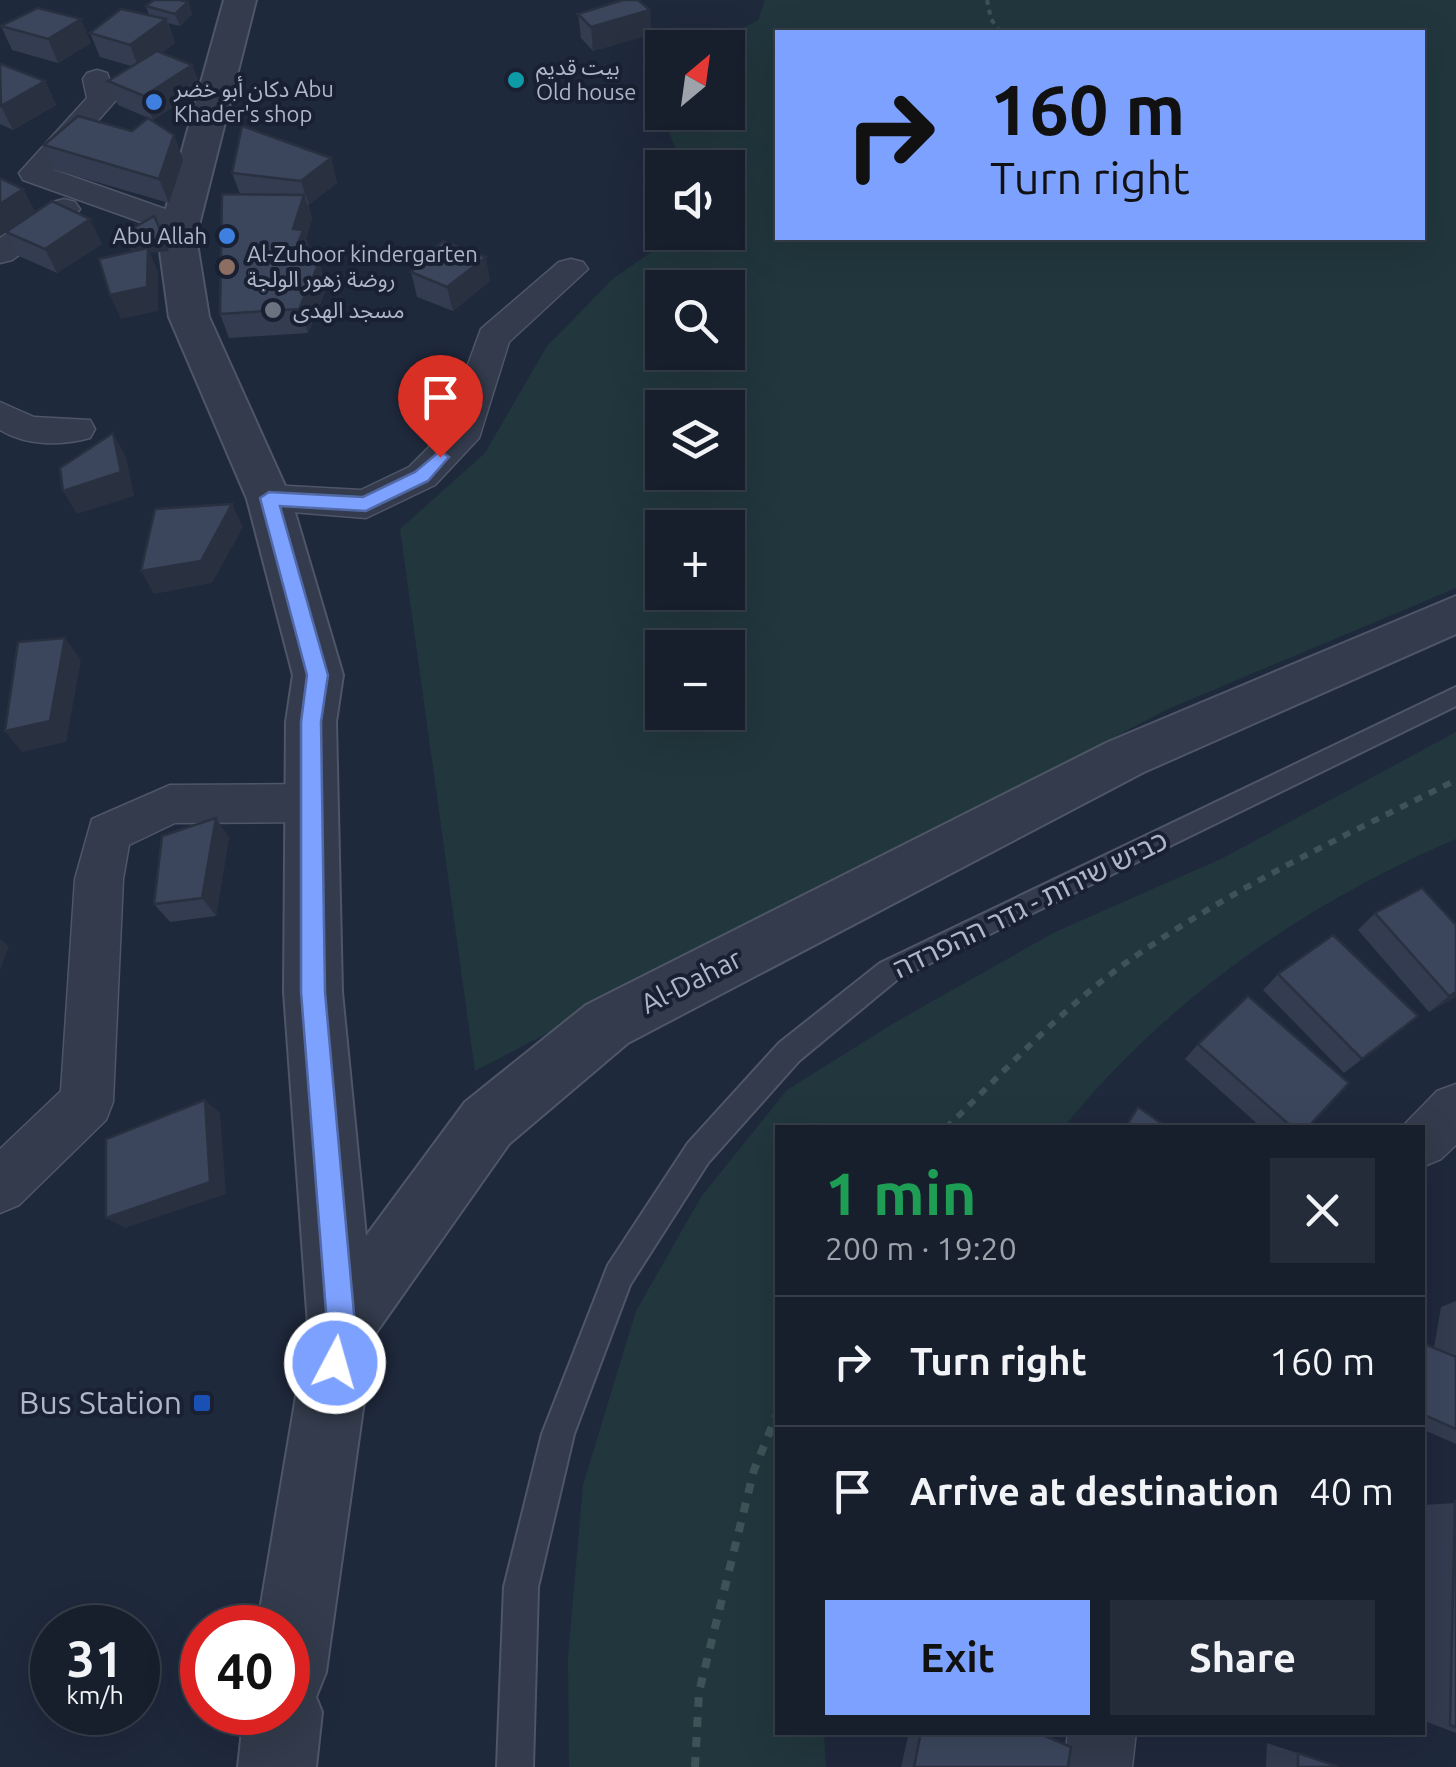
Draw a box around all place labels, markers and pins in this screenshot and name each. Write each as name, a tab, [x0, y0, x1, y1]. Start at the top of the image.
place label: بيت قديم Old house	[536, 54, 636, 104]
marker: بيت قديم Old house	[505, 69, 527, 91]
place label: دكان أبو خضر Abu Khader's shop	[173, 76, 334, 126]
marker: دكان أبو خضر Abu Khader's shop	[143, 91, 165, 113]
place label: Abu Allah	[112, 223, 207, 248]
marker: Abu Allah	[216, 225, 238, 247]
place label: Al-Zuhoor kindergarten روضة زهور الولجة	[247, 241, 478, 293]
marker: Al-Zuhoor kindergarten روضة زهور الولجة	[216, 256, 238, 278]
place label: مسجد الهدى	[293, 297, 405, 323]
marker: مسجد الهدى	[262, 299, 284, 321]
pin	[398, 355, 483, 458]
place label: Bus Station	[19, 1384, 182, 1420]
marker: Bus Station	[191, 1392, 213, 1414]

